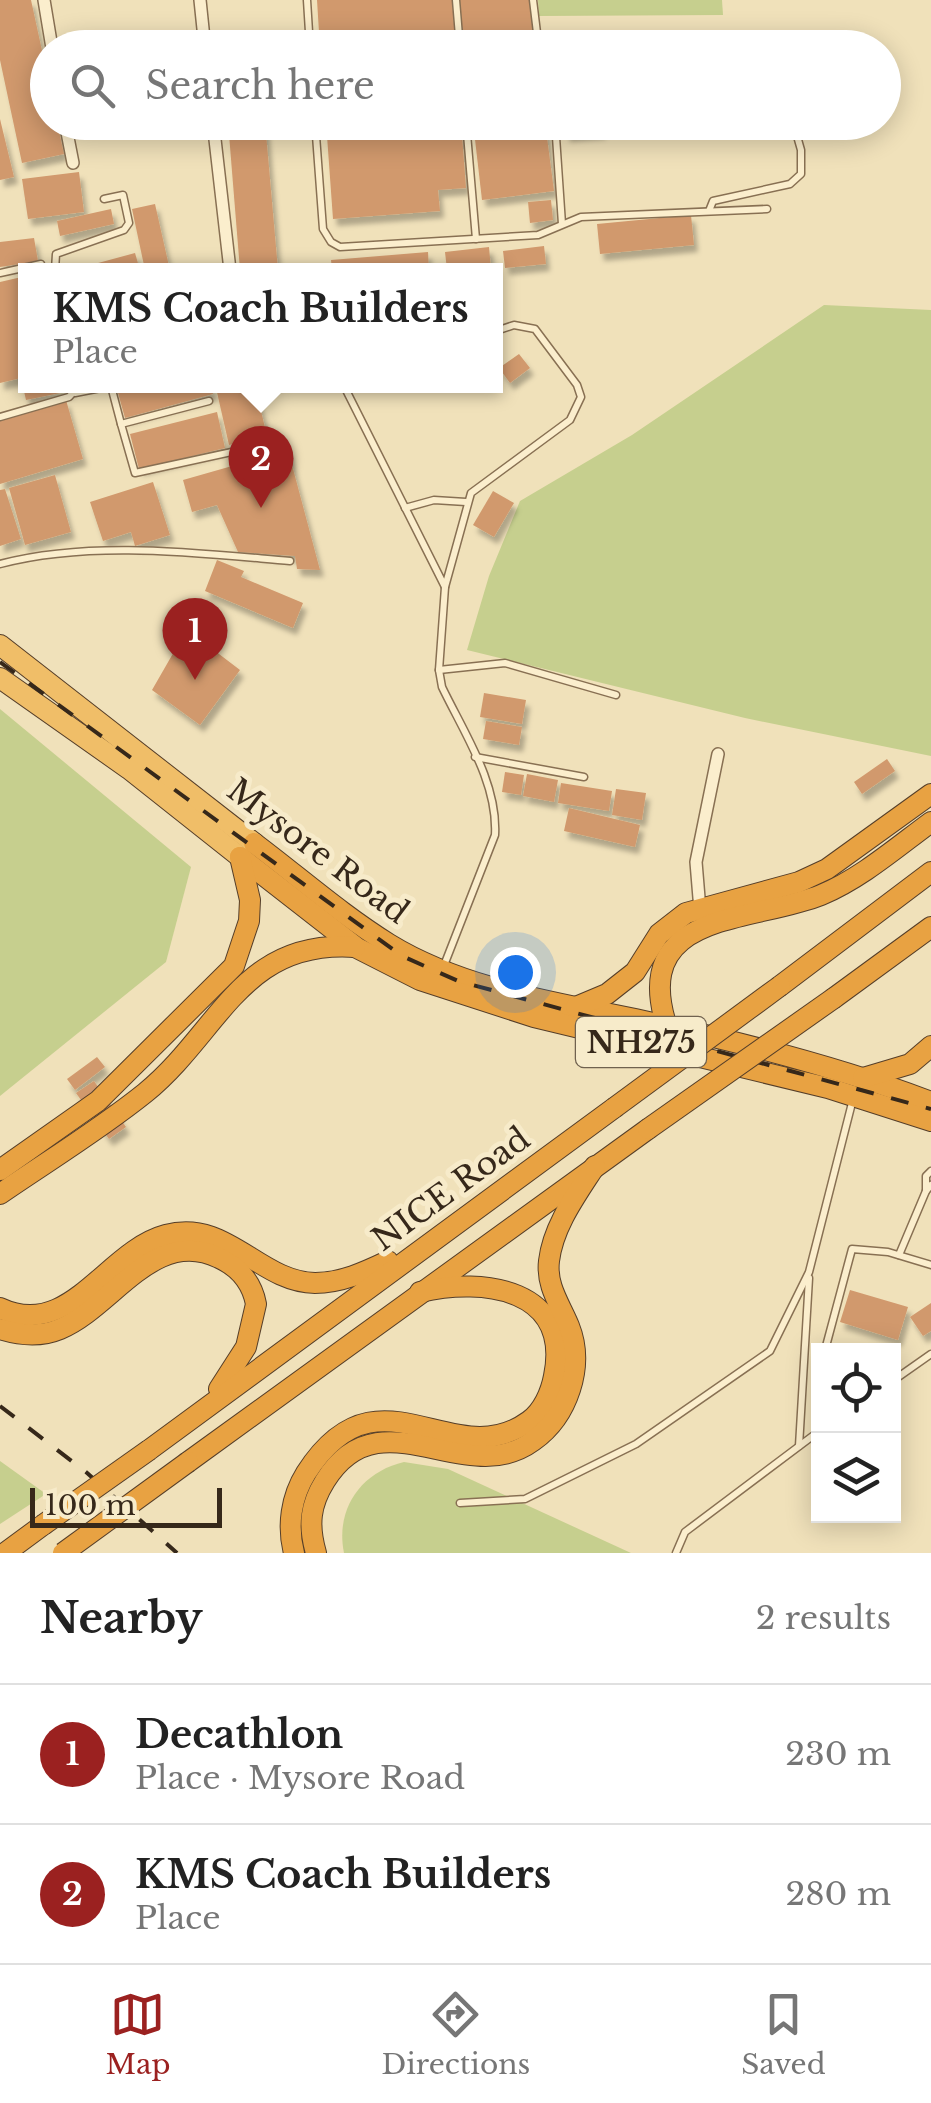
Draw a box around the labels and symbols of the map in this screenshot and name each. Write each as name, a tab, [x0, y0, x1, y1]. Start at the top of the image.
pin: 2	[228, 426, 294, 508]
pin: 1	[162, 598, 228, 680]
street label: Mysore Road	[219, 770, 417, 932]
your location	[490, 947, 541, 998]
road number: NH275	[576, 1017, 706, 1067]
street label: NICE Road	[364, 1118, 538, 1260]
scale bar	[30, 1483, 222, 1528]

